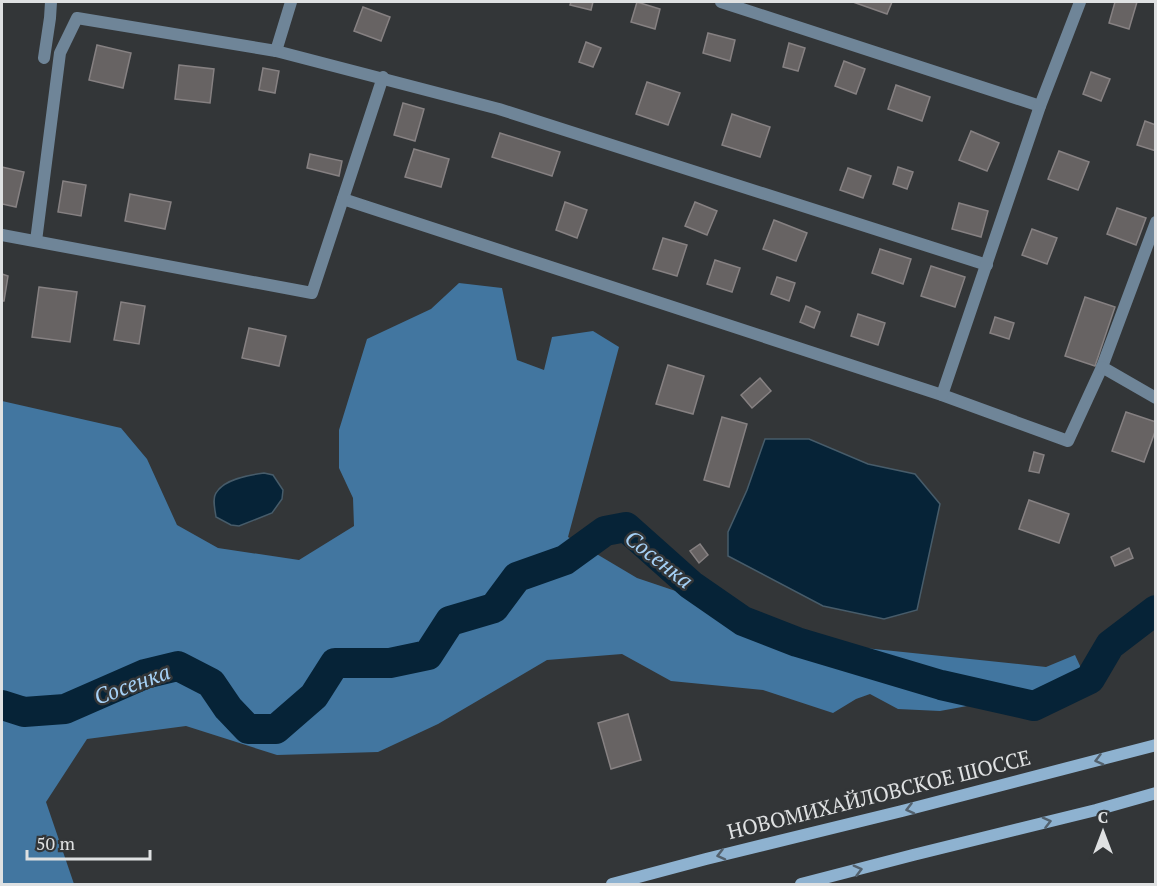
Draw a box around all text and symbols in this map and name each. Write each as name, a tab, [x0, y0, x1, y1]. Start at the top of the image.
water label: Сосенка	[619, 523, 699, 594]
water label: Сосенка	[90, 656, 174, 711]
street label: НОВОМИХАЙЛОВСКОЕ ШОССЕ	[724, 743, 1033, 845]
one-way arrow	[1094, 752, 1104, 765]
one-way arrow	[905, 801, 915, 814]
north arrow	[1073, 802, 1133, 862]
text: С	[1098, 806, 1108, 828]
one-way arrow	[1042, 817, 1052, 830]
scale bar	[27, 823, 150, 861]
text: 50 m	[36, 831, 76, 855]
one-way arrow	[716, 848, 726, 861]
one-way arrow	[853, 864, 863, 877]

